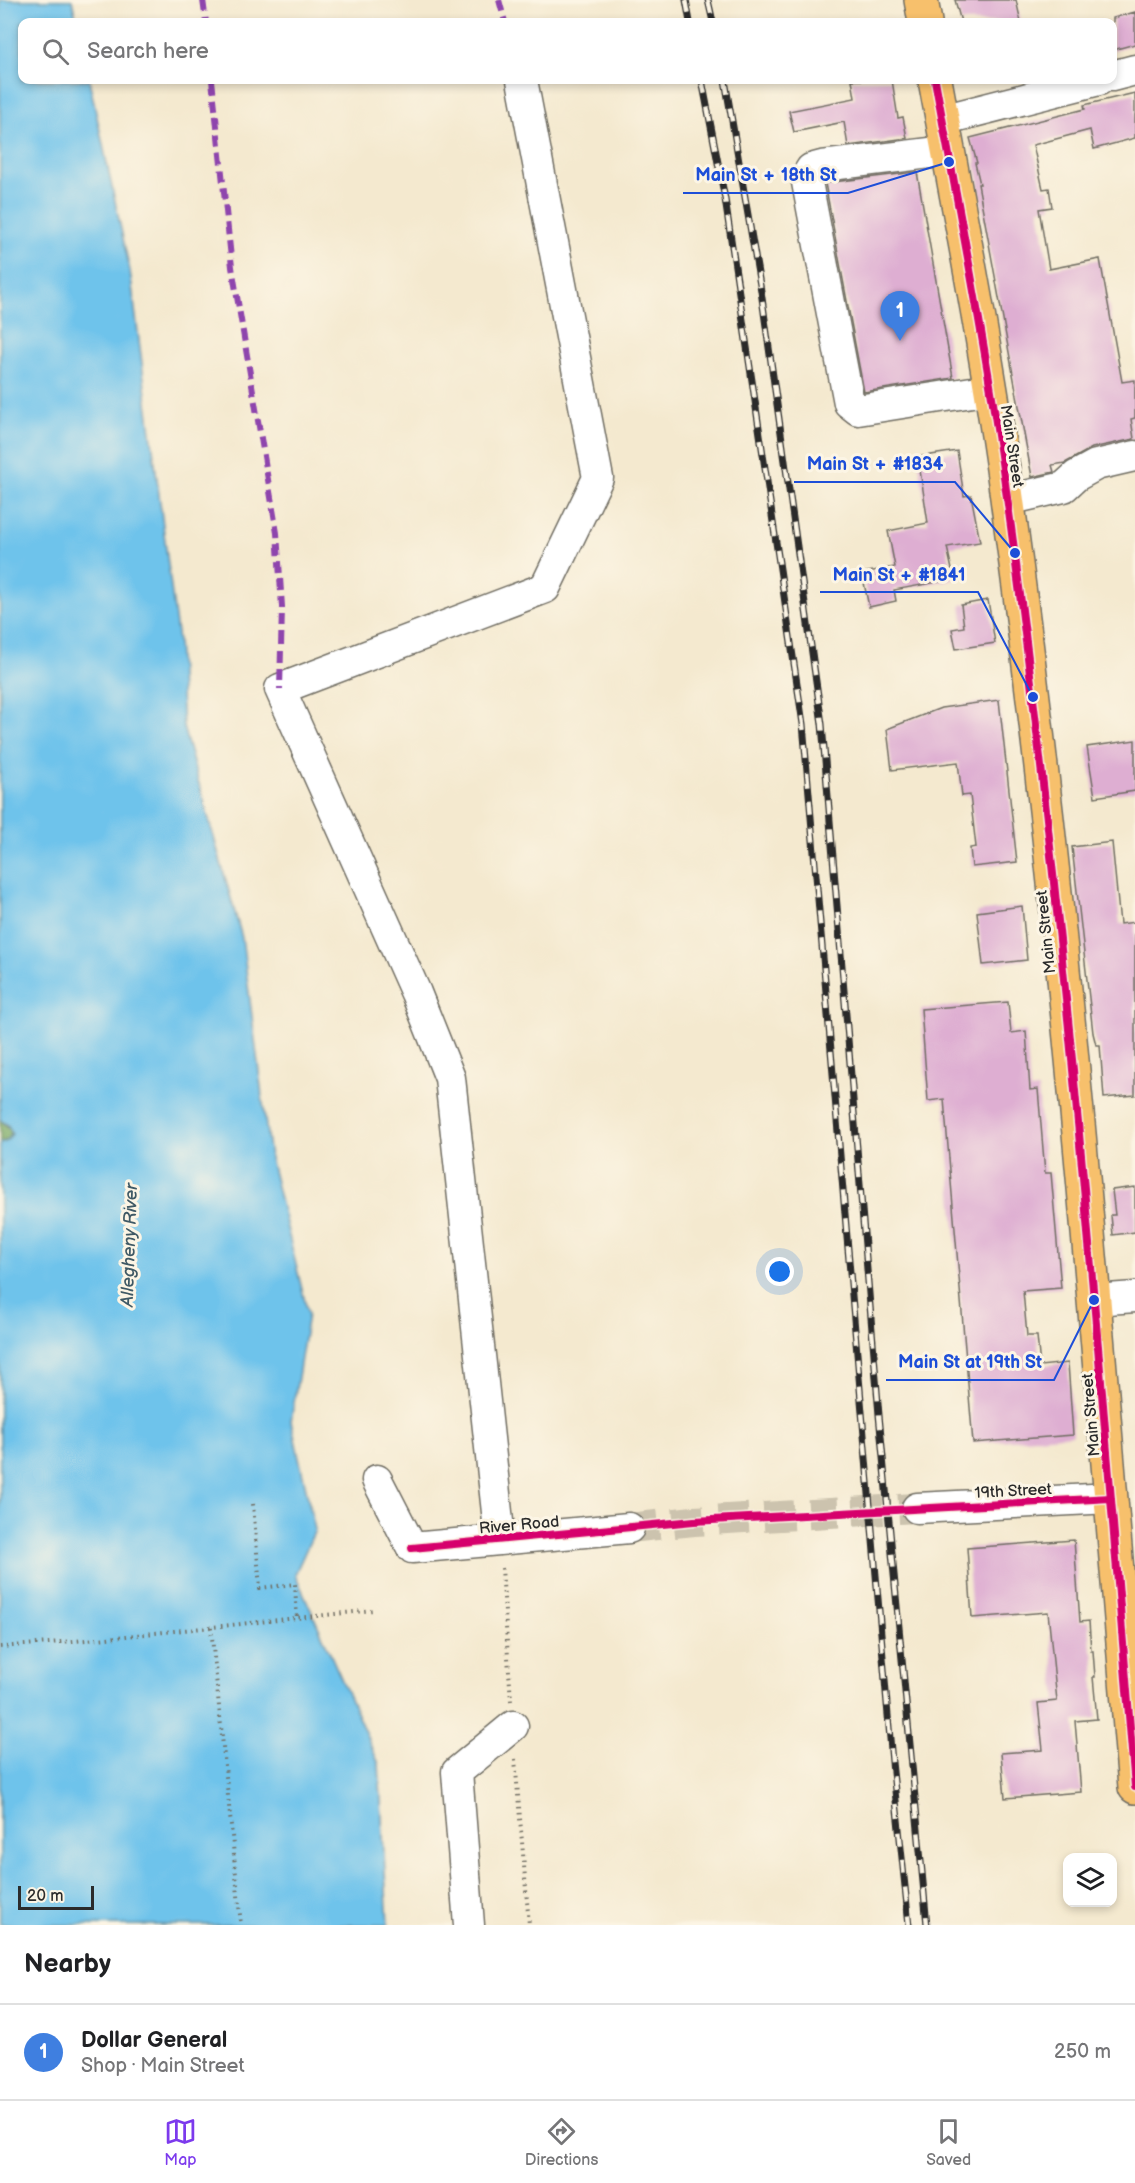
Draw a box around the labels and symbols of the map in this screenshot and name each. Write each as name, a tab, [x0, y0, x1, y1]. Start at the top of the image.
callout: Main St + 18th St	[683, 157, 848, 193]
text: Main St + 18th St	[695, 165, 837, 186]
pin: 1	[880, 292, 920, 341]
street label: Main Street	[996, 403, 1027, 489]
callout: Main St + #1834	[794, 446, 955, 482]
text: Main St + #1834	[807, 454, 944, 475]
callout: Main St + #1841	[820, 556, 978, 592]
text: Main St + #1841	[832, 565, 966, 586]
street label: Main Street	[1033, 889, 1060, 974]
water label: Allegheny River	[117, 1181, 142, 1308]
your location	[765, 1257, 794, 1286]
callout: Main St at 19th St	[886, 1344, 1054, 1380]
text: Main St at 19th St	[898, 1352, 1042, 1373]
street label: Main Street	[1078, 1372, 1105, 1457]
street label: 19th Street	[974, 1480, 1052, 1503]
street label: River Road	[478, 1513, 560, 1538]
scale bar	[18, 1883, 94, 1910]

